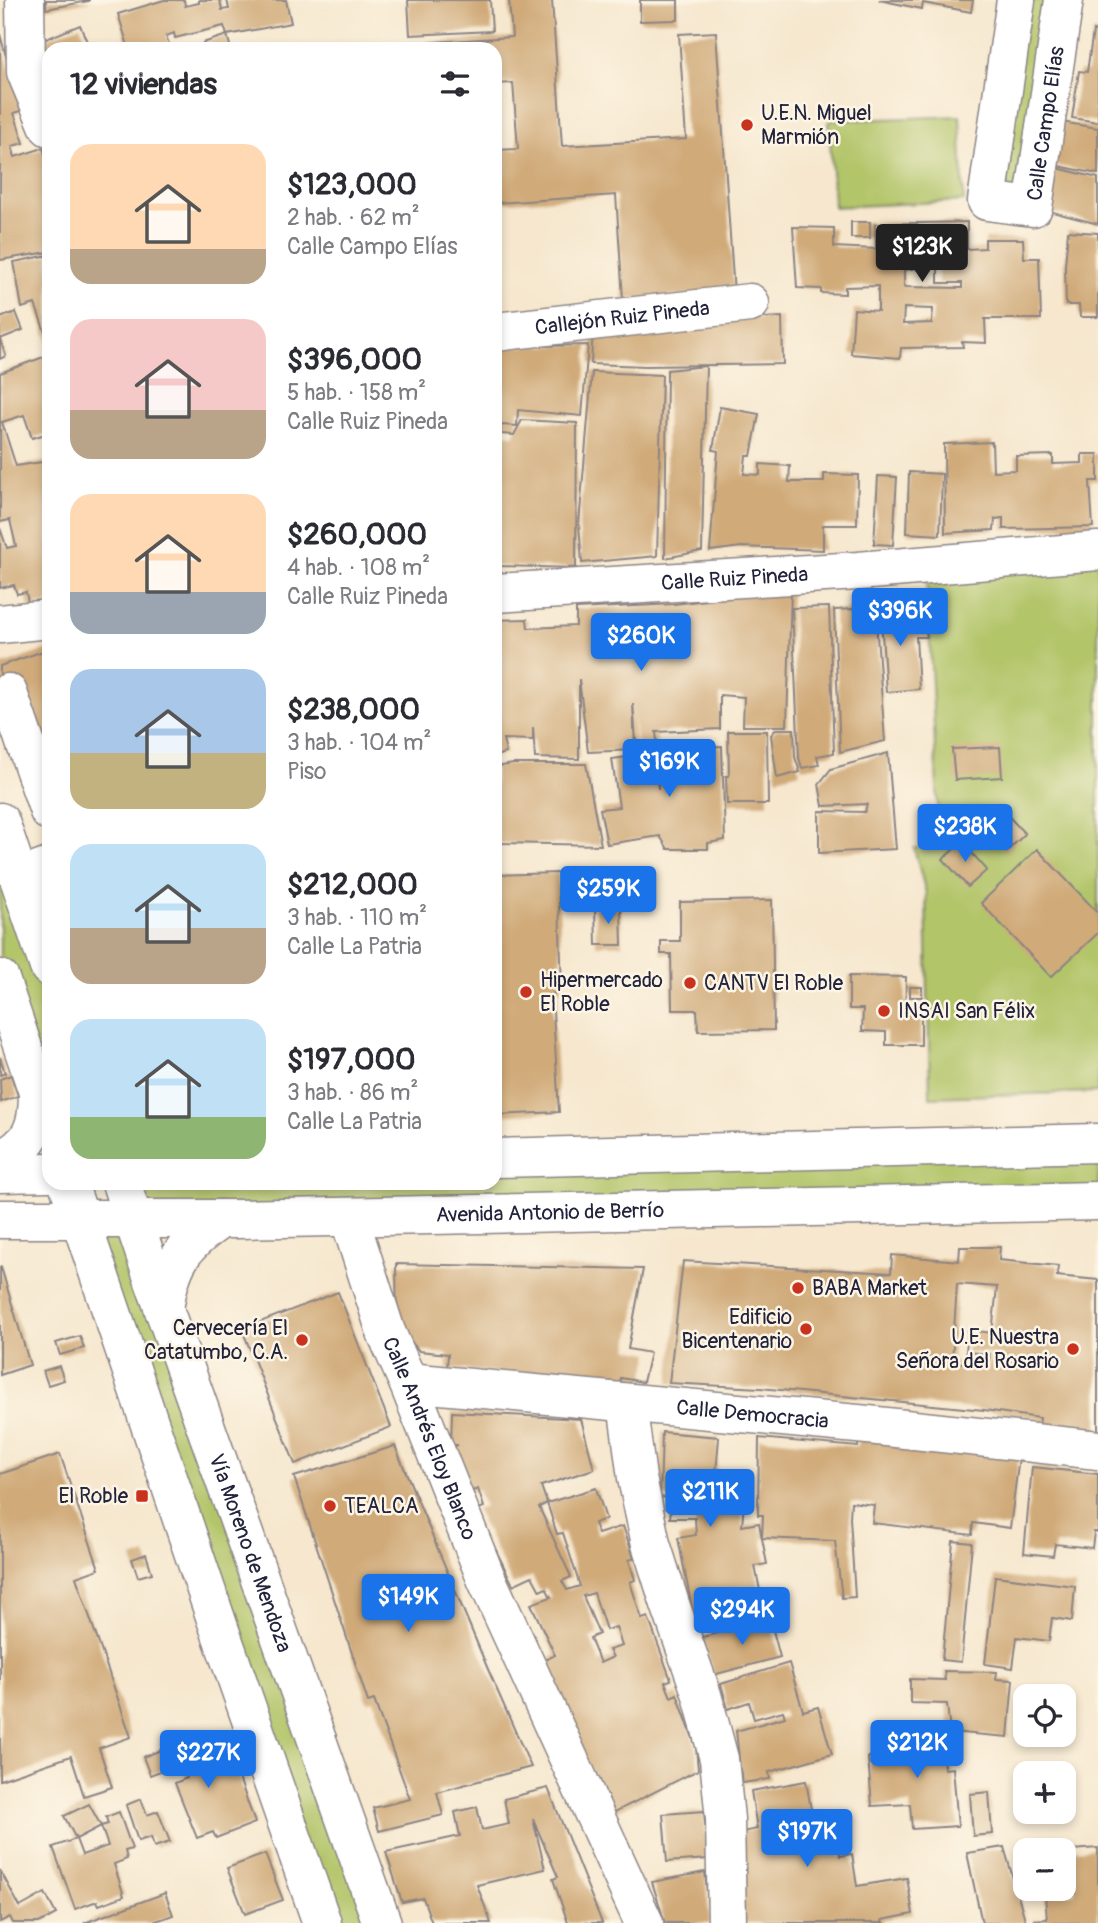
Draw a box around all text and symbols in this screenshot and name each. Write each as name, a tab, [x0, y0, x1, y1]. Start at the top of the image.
street label: Calle Campo Elías	[1021, 44, 1070, 202]
icon: filters	[436, 65, 474, 103]
text: 12 viviendas	[70, 66, 217, 103]
place label: U.E.N. Miguel Marmión	[761, 100, 872, 151]
marker: U.E.N. Miguel Marmión	[739, 117, 755, 133]
text: $123,000	[287, 166, 417, 203]
icon: home	[126, 172, 210, 256]
text: 2 hab. · 62 m²	[287, 203, 420, 232]
pin: $123K	[873, 224, 971, 284]
text: Calle Campo Elías	[287, 232, 458, 261]
text: $123K	[892, 232, 952, 261]
street label: Callejón Ruiz Pineda	[534, 294, 711, 341]
text: $396,000	[287, 341, 422, 378]
icon: home	[126, 347, 210, 431]
text: 5 hab. · 158 m²	[287, 378, 426, 407]
text: Calle Ruiz Pineda	[287, 407, 448, 436]
text: $260,000	[287, 516, 427, 553]
icon: home	[126, 522, 210, 606]
text: 4 hab. · 108 m²	[287, 553, 430, 582]
street label: Calle Ruiz Pineda	[660, 561, 809, 596]
text: Calle Ruiz Pineda	[287, 582, 448, 611]
pin: $396K	[851, 588, 949, 648]
text: $396K	[868, 596, 932, 625]
pin: $260K	[592, 614, 690, 673]
text: $260K	[607, 621, 675, 650]
text: $238,000	[287, 691, 420, 728]
icon: home	[126, 697, 210, 781]
text: 3 hab. · 104 m²	[287, 728, 431, 757]
pin: $169K	[620, 740, 718, 799]
text: $169K	[639, 747, 699, 776]
text: Piso	[287, 757, 326, 786]
pin: $238K	[916, 804, 1014, 864]
text: $238K	[934, 812, 996, 841]
text: $212,000	[287, 866, 418, 903]
pin: $259K	[559, 866, 657, 926]
icon: home	[126, 872, 210, 956]
text: $259K	[576, 874, 640, 903]
text: 3 hab. · 110 m²	[287, 903, 427, 932]
text: Calle La Patria	[287, 932, 422, 961]
place label: Hipermercado El Roble	[540, 967, 663, 1018]
place label: CANTV El Roble	[704, 970, 844, 997]
marker: CANTV El Roble	[682, 975, 698, 991]
marker: Hipermercado El Roble	[518, 984, 534, 1000]
place label: INSAI San Félix	[898, 998, 1035, 1025]
marker: INSAI San Félix	[876, 1003, 892, 1019]
text: $197,000	[287, 1041, 415, 1078]
icon: home	[126, 1047, 210, 1131]
text: 3 hab. · 86 m²	[287, 1078, 418, 1107]
text: Calle La Patria	[287, 1107, 422, 1136]
street label: Avenida Antonio de Berrío	[436, 1197, 664, 1228]
place label: BABA Market	[812, 1275, 927, 1302]
marker: BABA Market	[790, 1280, 806, 1296]
place label: Edificio Bicentenario	[682, 1304, 792, 1355]
place label: Cervecería El Catatumbo, C.A.	[144, 1315, 288, 1366]
marker: Edificio Bicentenario	[798, 1321, 814, 1337]
place label: U.E. Nuestra Señora del Rosario	[896, 1324, 1059, 1375]
marker: Cervecería El Catatumbo, C.A.	[294, 1332, 310, 1348]
street label: Calle Andrés Eloy Blanco	[376, 1333, 483, 1544]
marker: U.E. Nuestra Señora del Rosario	[1065, 1341, 1081, 1357]
street label: Calle Democracia	[675, 1394, 830, 1435]
street label: Vía Moreno de Mendoza	[203, 1450, 298, 1656]
pin: $211K	[661, 1470, 759, 1529]
text: $211K	[681, 1477, 739, 1506]
place label: El Roble	[58, 1483, 129, 1510]
marker: El Roble	[134, 1488, 150, 1504]
place label: TEALCA	[344, 1493, 419, 1520]
marker: TEALCA	[322, 1498, 338, 1514]
pin: $149K	[359, 1574, 457, 1634]
text: $149K	[378, 1582, 438, 1611]
pin: $294K	[693, 1588, 791, 1647]
text: $294K	[710, 1595, 774, 1624]
map controls	[1013, 1684, 1076, 1901]
button: locate	[1013, 1684, 1076, 1747]
pin: $212K	[868, 1720, 966, 1780]
text: $212K	[886, 1728, 948, 1757]
pin: $227K	[159, 1730, 257, 1790]
text: $227K	[176, 1738, 240, 1767]
button: +	[1013, 1761, 1076, 1824]
pin: $197K	[758, 1810, 856, 1869]
text: $197K	[777, 1817, 837, 1846]
button: −	[1013, 1838, 1076, 1901]

